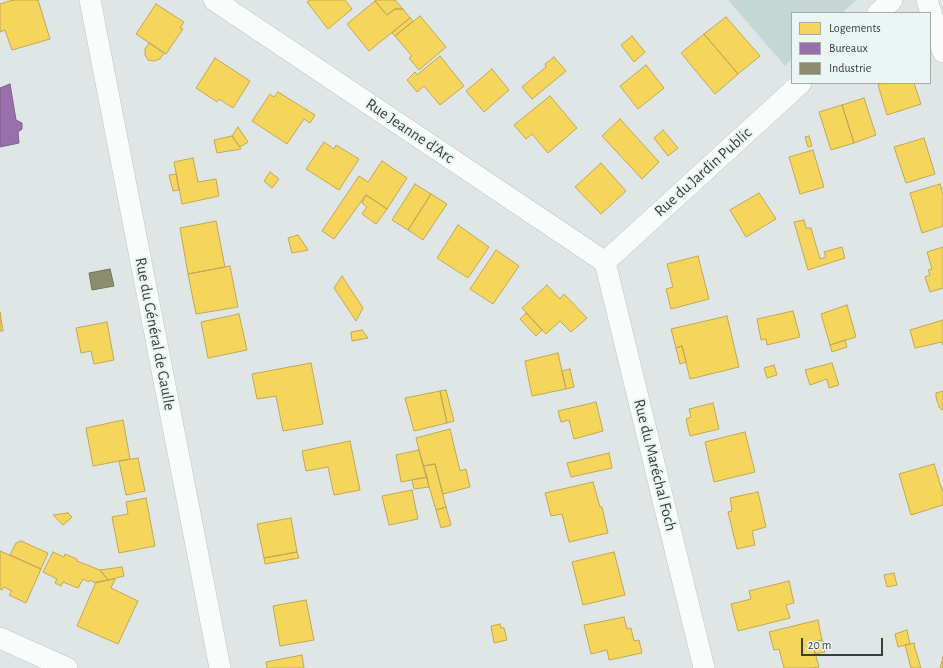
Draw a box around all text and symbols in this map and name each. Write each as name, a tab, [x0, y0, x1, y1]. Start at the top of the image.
legend	[791, 12, 931, 84]
text: Logements	[829, 22, 881, 34]
text: Bureaux	[829, 42, 868, 54]
text: Industrie	[829, 62, 871, 74]
street label: Rue Jeanne d'Arc	[362, 94, 458, 168]
street label: Rue du Jardin Public	[650, 123, 756, 221]
street label: Rue du Général de Gaulle	[131, 256, 179, 412]
street label: Rue du Maréchal Foch	[629, 397, 681, 533]
scale bar	[803, 630, 885, 656]
text: 20 m	[808, 639, 831, 651]

